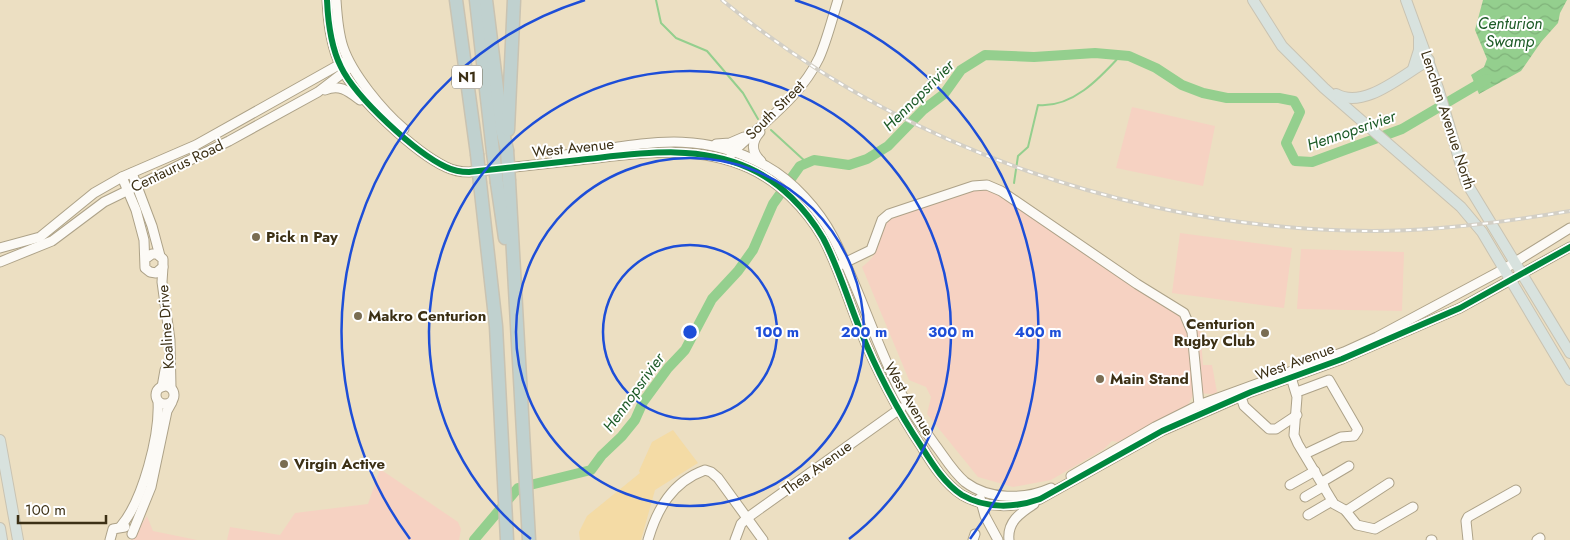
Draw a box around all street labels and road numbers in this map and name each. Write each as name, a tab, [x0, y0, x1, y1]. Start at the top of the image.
street label: Lenchen Avenue North	[1415, 48, 1481, 192]
road number: N1	[452, 66, 482, 88]
street label: South Street	[740, 75, 810, 145]
street label: West Avenue	[531, 133, 615, 163]
street label: Centaurus Road	[127, 134, 227, 198]
street label: Koaline Drive	[152, 284, 180, 370]
street label: West Avenue	[1253, 338, 1338, 386]
street label: West Avenue	[879, 358, 939, 440]
street label: Thea Avenue	[778, 435, 856, 501]

